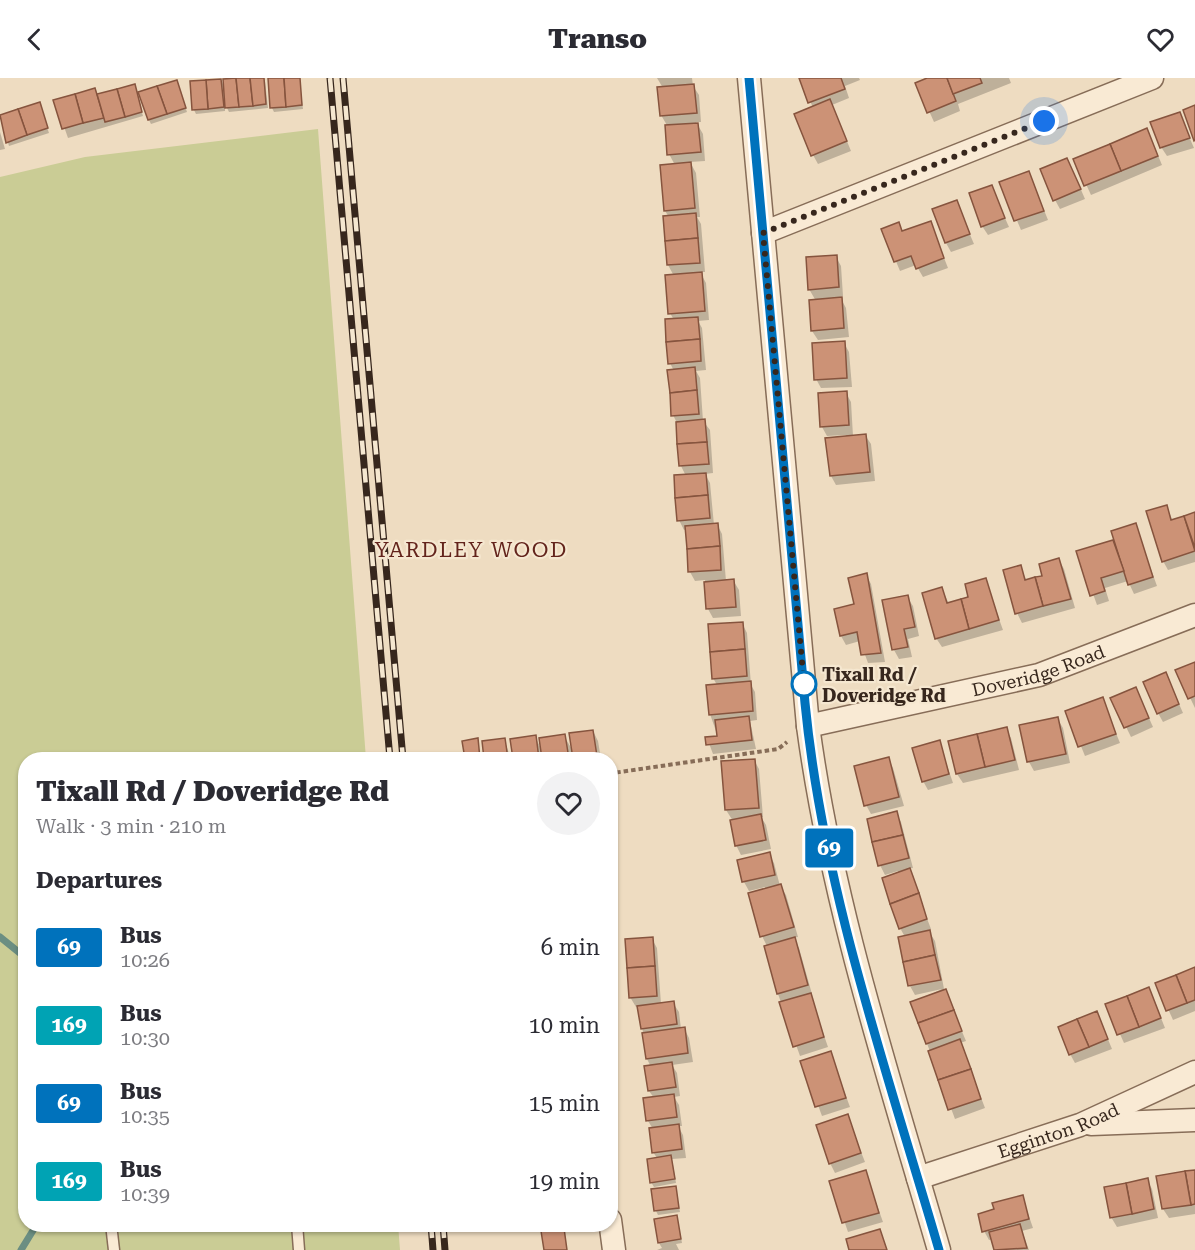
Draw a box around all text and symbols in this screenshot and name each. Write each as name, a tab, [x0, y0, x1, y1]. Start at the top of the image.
icon: back	[18, 23, 51, 56]
text: Transo	[548, 23, 647, 55]
icon: heart	[1144, 23, 1177, 56]
your location	[1029, 106, 1059, 136]
district label: YARDLEY WOOD	[374, 538, 568, 562]
street label: Doveridge Road	[970, 640, 1108, 700]
place label: Tixall Rd / Doveridge Rd	[822, 664, 946, 706]
marker: Tixall Rd / Doveridge Rd	[791, 671, 817, 697]
button: heart	[537, 772, 600, 835]
text: Tixall Rd / Doveridge Rd	[36, 775, 389, 808]
text: Walk · 3 min · 210 m	[36, 814, 226, 838]
line badge: 69	[802, 828, 856, 868]
text: 69	[817, 836, 841, 860]
text: Departures	[36, 868, 162, 893]
text: Bus	[120, 923, 162, 948]
text: 69	[57, 935, 81, 959]
text: 6 min	[541, 935, 600, 960]
text: 10:26	[120, 948, 170, 972]
text: Bus	[120, 1001, 162, 1026]
text: 169	[51, 1013, 87, 1037]
text: 10 min	[529, 1013, 600, 1038]
text: 10:30	[120, 1026, 170, 1050]
text: Bus	[120, 1079, 162, 1104]
text: 69	[57, 1091, 81, 1115]
text: 15 min	[529, 1091, 600, 1116]
street label: Egginton Road	[995, 1098, 1122, 1162]
text: 10:35	[120, 1104, 170, 1128]
text: Bus	[120, 1157, 162, 1182]
text: 169	[51, 1169, 87, 1193]
text: 19 min	[529, 1169, 600, 1194]
text: 10:39	[120, 1182, 170, 1206]

